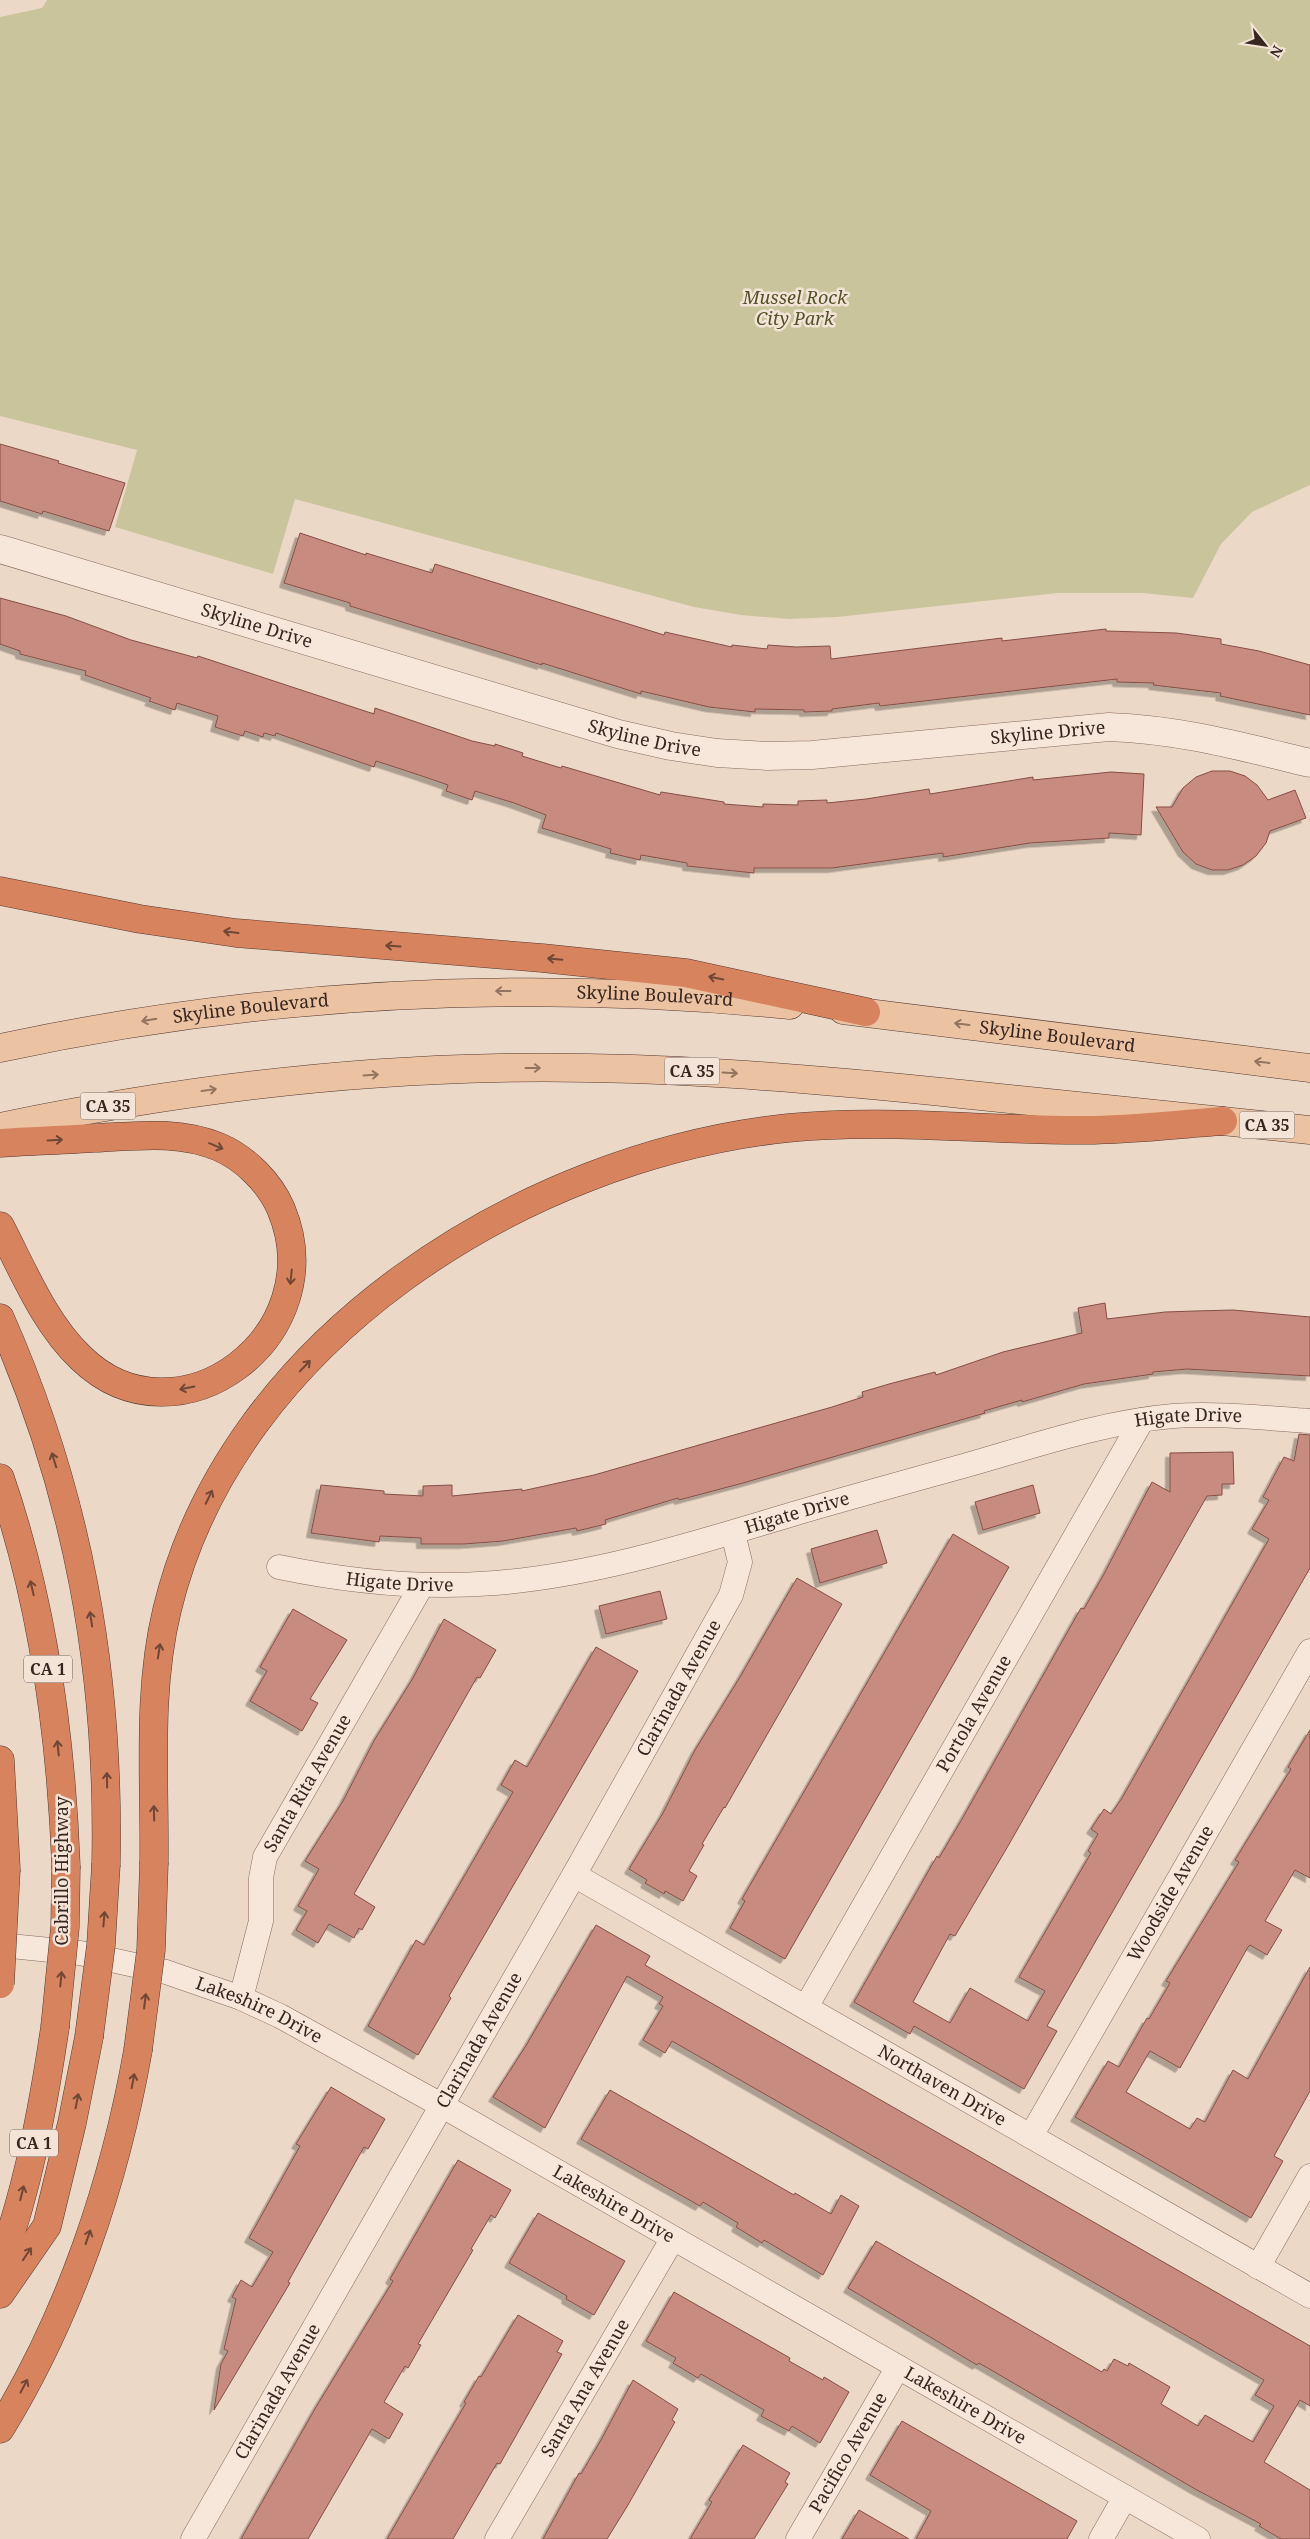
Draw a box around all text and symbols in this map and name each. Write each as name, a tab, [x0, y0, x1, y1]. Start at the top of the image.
north arrow	[1240, 20, 1290, 70]
text: N	[1266, 42, 1288, 61]
park label: Mussel Rock City Park	[742, 285, 848, 330]
street label: Skyline Drive	[198, 597, 316, 653]
street label: Skyline Drive	[585, 713, 703, 761]
street label: Skyline Drive	[989, 714, 1106, 749]
one-way arrow	[223, 927, 239, 937]
one-way arrow	[385, 941, 401, 951]
one-way arrow	[547, 954, 563, 963]
one-way arrow	[708, 973, 724, 982]
street label: Skyline Boulevard	[576, 980, 734, 1011]
one-way arrow	[495, 986, 512, 996]
street label: Skyline Boulevard	[171, 987, 330, 1028]
street label: Skyline Boulevard	[978, 1014, 1137, 1057]
one-way arrow	[142, 1015, 158, 1025]
one-way arrow	[954, 1019, 970, 1029]
one-way arrow	[1254, 1057, 1270, 1067]
road number: CA 35	[664, 1058, 720, 1084]
one-way arrow	[524, 1063, 541, 1073]
one-way arrow	[722, 1068, 738, 1077]
one-way arrow	[362, 1070, 378, 1079]
one-way arrow	[201, 1085, 217, 1095]
road number: CA 35	[80, 1092, 136, 1120]
road number: CA 35	[1240, 1112, 1294, 1138]
one-way arrow	[46, 1135, 63, 1145]
one-way arrow	[208, 1142, 223, 1152]
one-way arrow	[286, 1269, 296, 1285]
one-way arrow	[298, 1360, 311, 1372]
one-way arrow	[180, 1383, 196, 1393]
street label: Higate Drive	[1133, 1402, 1243, 1432]
one-way arrow	[49, 1453, 58, 1469]
street label: Higate Drive	[742, 1485, 852, 1539]
one-way arrow	[205, 1490, 214, 1505]
street label: Higate Drive	[345, 1566, 454, 1596]
one-way arrow	[26, 1580, 36, 1596]
one-way arrow	[86, 1611, 96, 1627]
street label: Clarinada Avenue	[630, 1615, 726, 1760]
one-way arrow	[155, 1643, 165, 1659]
street label: Portola Avenue	[930, 1650, 1016, 1776]
road number: CA 1	[24, 1656, 72, 1682]
street label: Santa Rita Avenue	[257, 1709, 356, 1856]
one-way arrow	[53, 1740, 63, 1756]
one-way arrow	[102, 1772, 111, 1788]
street label: Cabrillo Highway	[49, 1796, 73, 1946]
one-way arrow	[149, 1805, 159, 1822]
street label: Woodside Avenue	[1121, 1820, 1218, 1965]
one-way arrow	[99, 1911, 108, 1927]
street label: Clarinada Avenue	[430, 1967, 527, 2112]
street label: Lakeshire Drive	[193, 1970, 327, 2048]
one-way arrow	[56, 1971, 66, 1987]
one-way arrow	[140, 1994, 150, 2010]
street label: Northaven Drive	[874, 2038, 1011, 2131]
one-way arrow	[128, 2074, 138, 2090]
one-way arrow	[72, 2093, 82, 2109]
road number: CA 1	[10, 2130, 58, 2156]
street label: Lakeshire Drive	[549, 2159, 680, 2248]
one-way arrow	[18, 2185, 27, 2201]
one-way arrow	[84, 2230, 94, 2246]
one-way arrow	[22, 2247, 33, 2261]
street label: Santa Ana Avenue	[535, 2314, 634, 2461]
street label: Clarinada Avenue	[228, 2319, 325, 2463]
street label: Lakeshire Drive	[900, 2360, 1031, 2449]
one-way arrow	[19, 2379, 29, 2394]
street label: Pacifico Avenue	[803, 2387, 892, 2517]

